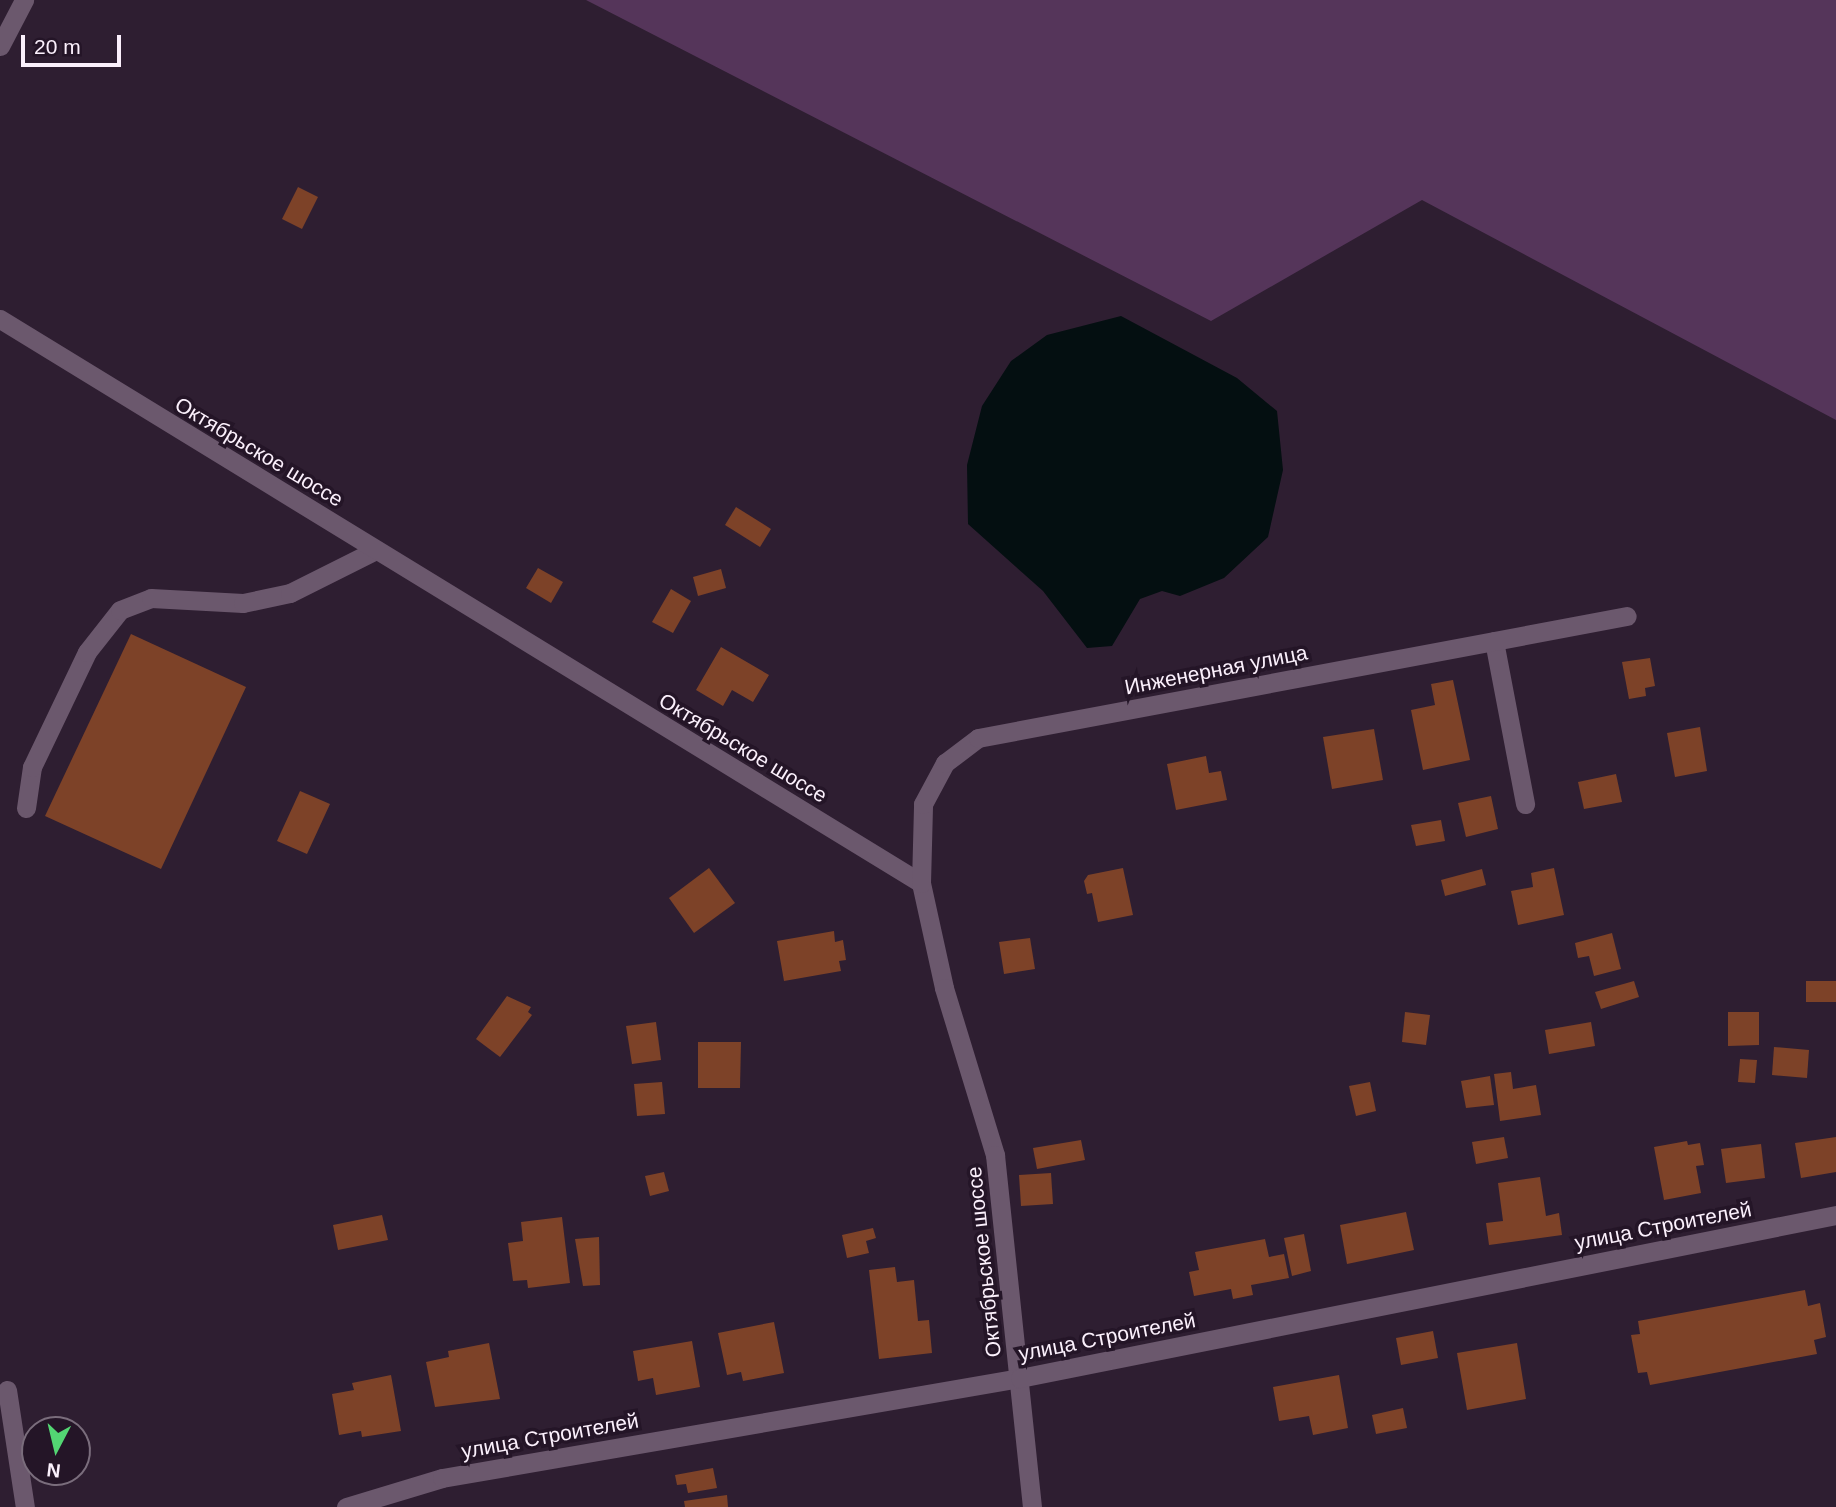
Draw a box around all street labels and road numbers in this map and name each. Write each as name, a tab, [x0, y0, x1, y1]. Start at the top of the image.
street label: Октябрьское шоссе	[170, 392, 348, 512]
street label: Инженерная улица	[1123, 640, 1309, 700]
street label: Октябрьское шоссе	[654, 688, 832, 808]
street label: Октябрьское шоссе	[961, 1165, 1007, 1359]
street label: улица Строителей	[1573, 1197, 1753, 1255]
street label: улица Строителей	[1017, 1308, 1197, 1366]
street label: улица Строителей	[459, 1408, 641, 1464]

